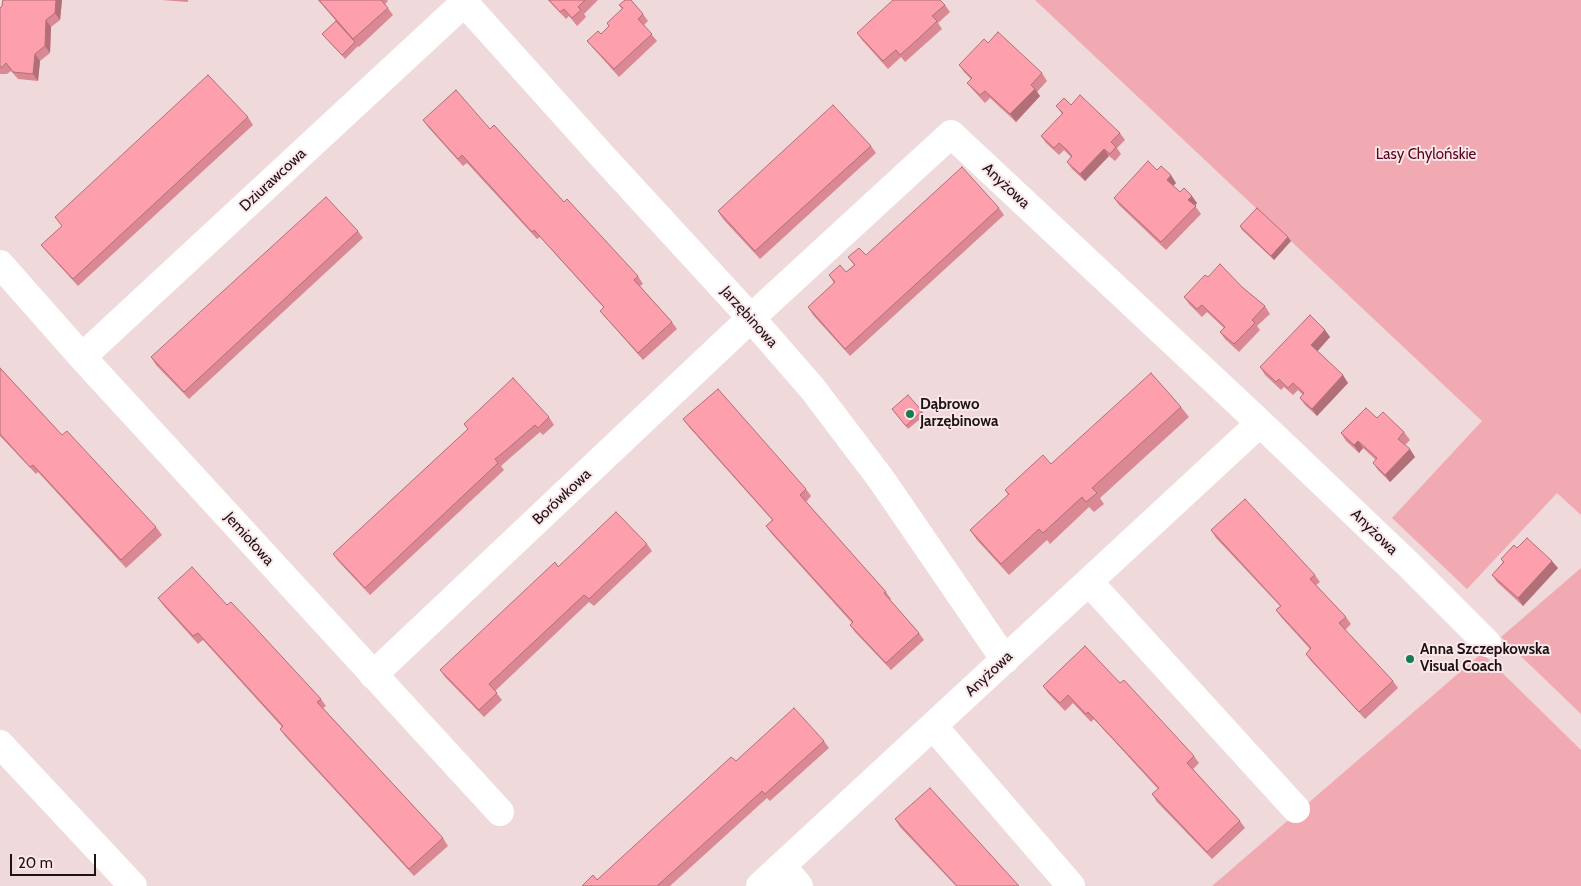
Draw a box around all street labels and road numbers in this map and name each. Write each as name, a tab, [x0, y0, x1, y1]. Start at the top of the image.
street label: Dziurawcowa	[236, 145, 310, 215]
street label: Anyżowa	[979, 160, 1033, 212]
street label: Jarzębinowa	[717, 283, 781, 351]
street label: Borówkowa	[529, 465, 595, 529]
street label: Anyżowa	[1347, 505, 1401, 559]
street label: Jemiołowa	[220, 509, 278, 569]
street label: Anyżowa	[962, 648, 1016, 700]

